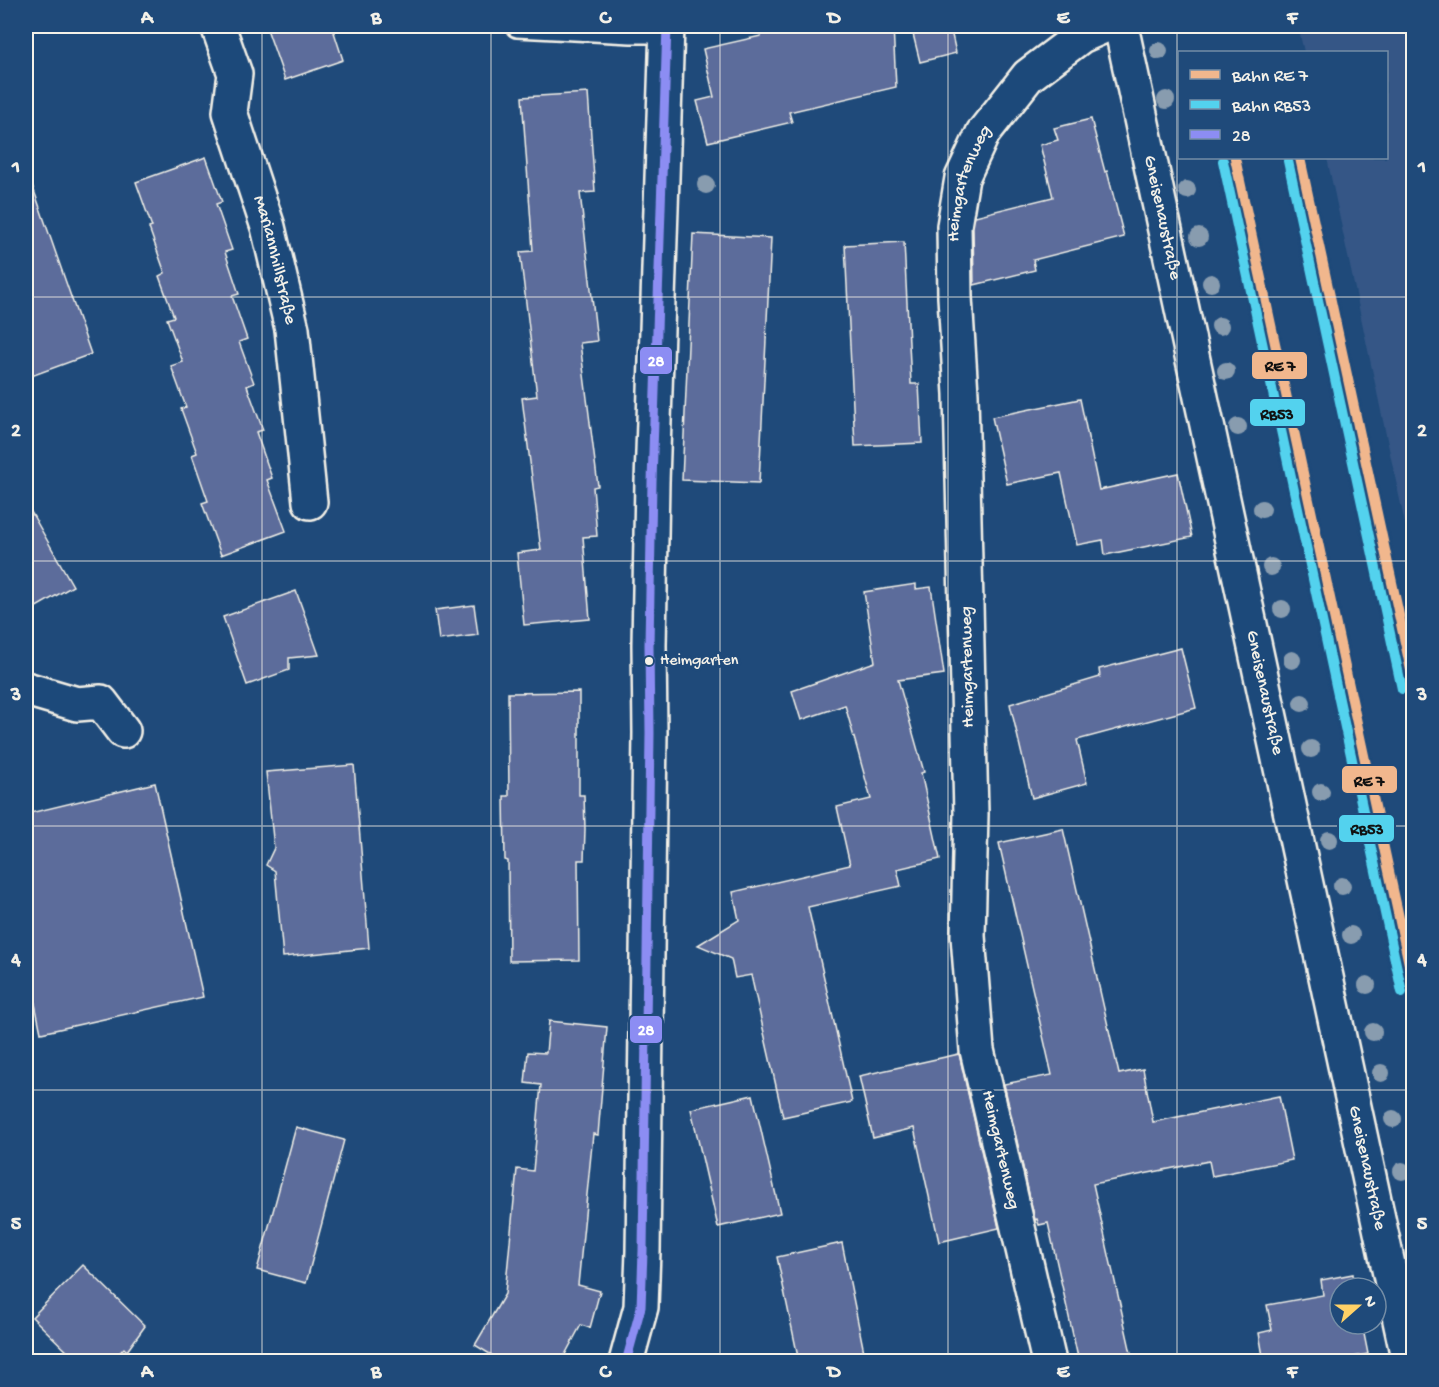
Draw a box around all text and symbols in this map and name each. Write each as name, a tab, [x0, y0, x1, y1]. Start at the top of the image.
text: A	[140, 8, 155, 31]
text: B	[370, 8, 382, 31]
text: C	[599, 8, 613, 31]
text: D	[825, 8, 841, 31]
text: E	[1057, 8, 1071, 31]
text: F	[1286, 8, 1299, 31]
legend	[1178, 51, 1388, 159]
text: Bahn RE 7	[1231, 67, 1309, 88]
text: Bahn RB53	[1231, 97, 1311, 118]
street label: Heimgartenweg	[943, 121, 996, 242]
text: 28	[1232, 127, 1251, 148]
street label: Gneisenaustraße	[1139, 153, 1186, 282]
text: 1	[11, 157, 20, 180]
text: 1	[1417, 157, 1426, 180]
street label: Mariannhillstraße	[248, 193, 301, 327]
line badge: 28	[639, 346, 673, 375]
line badge: RE 7	[1251, 351, 1308, 380]
text: 28	[648, 354, 665, 373]
text: RE 7	[1264, 359, 1296, 378]
line badge: RB53	[1249, 398, 1306, 427]
text: RB53	[1259, 407, 1294, 426]
text: 2	[11, 421, 21, 444]
text: 2	[1417, 421, 1427, 444]
street label: Heimgartenweg	[956, 606, 980, 728]
street label: Gneisenaustraße	[1241, 629, 1288, 758]
place label: Heimgarten	[660, 652, 739, 671]
marker: Heimgarten	[643, 655, 655, 667]
text: 3	[10, 685, 21, 708]
text: 3	[1416, 685, 1427, 708]
line badge: RE 7	[1341, 765, 1398, 794]
text: RE 7	[1353, 774, 1385, 793]
line badge: RB53	[1338, 814, 1395, 843]
text: RB53	[1349, 822, 1384, 841]
text: 4	[10, 950, 21, 973]
text: 4	[1416, 950, 1427, 973]
line badge: 28	[629, 1015, 663, 1044]
text: 28	[638, 1023, 655, 1042]
street label: Heimgartenweg	[976, 1088, 1024, 1212]
street label: Gneisenaustraße	[1344, 1104, 1391, 1233]
text: 5	[11, 1214, 22, 1237]
text: 5	[1417, 1214, 1428, 1237]
north arrow	[1328, 1276, 1388, 1336]
text: N	[1358, 1294, 1380, 1311]
text: A	[140, 1362, 155, 1385]
text: B	[370, 1362, 382, 1385]
text: C	[599, 1362, 613, 1385]
text: D	[825, 1362, 841, 1385]
text: E	[1057, 1362, 1071, 1385]
text: F	[1286, 1362, 1299, 1385]

